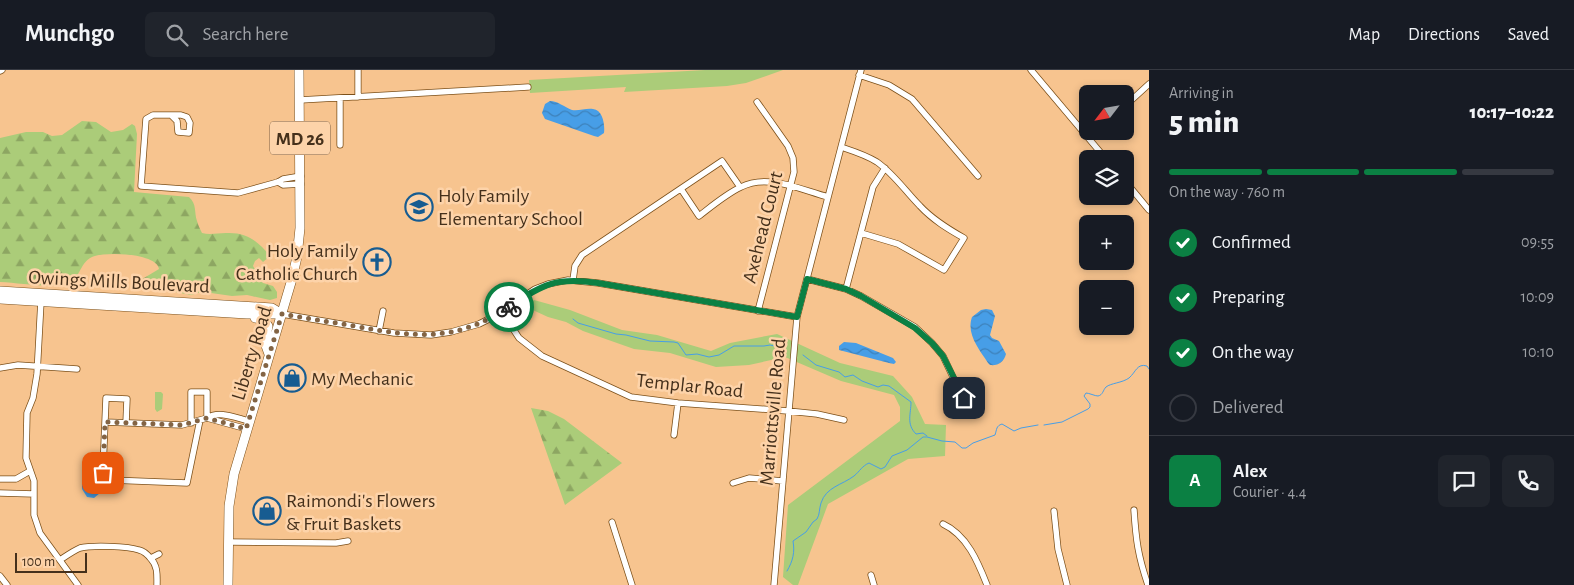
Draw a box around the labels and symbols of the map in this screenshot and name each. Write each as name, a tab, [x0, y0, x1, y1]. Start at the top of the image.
north arrow	[1079, 85, 1134, 140]
road number: MD 26	[270, 122, 330, 154]
street label: Axehead Court	[739, 169, 787, 285]
place label: Holy Family Elementary School	[438, 186, 583, 229]
school or university icon: Holy Family Elementary School	[404, 192, 434, 222]
place label: Holy Family Catholic Church	[236, 241, 358, 284]
church icon: Holy Family Catholic Church	[362, 247, 392, 277]
street label: Owings Mills Boulevard	[28, 267, 210, 297]
courier	[484, 282, 534, 332]
street label: Liberty Road	[228, 304, 276, 403]
street label: Marriottsville Road	[757, 338, 789, 487]
shop icon: My Mechanic	[277, 363, 307, 393]
place label: My Mechanic	[311, 369, 413, 389]
street label: Templar Road	[635, 370, 744, 402]
pin	[943, 377, 985, 419]
pin	[82, 452, 124, 494]
place label: Raimondi's Flowers & Fruit Baskets	[286, 491, 435, 534]
shop icon: Raimondi's Flowers & Fruit Baskets	[252, 496, 282, 526]
scale bar	[15, 550, 88, 573]

